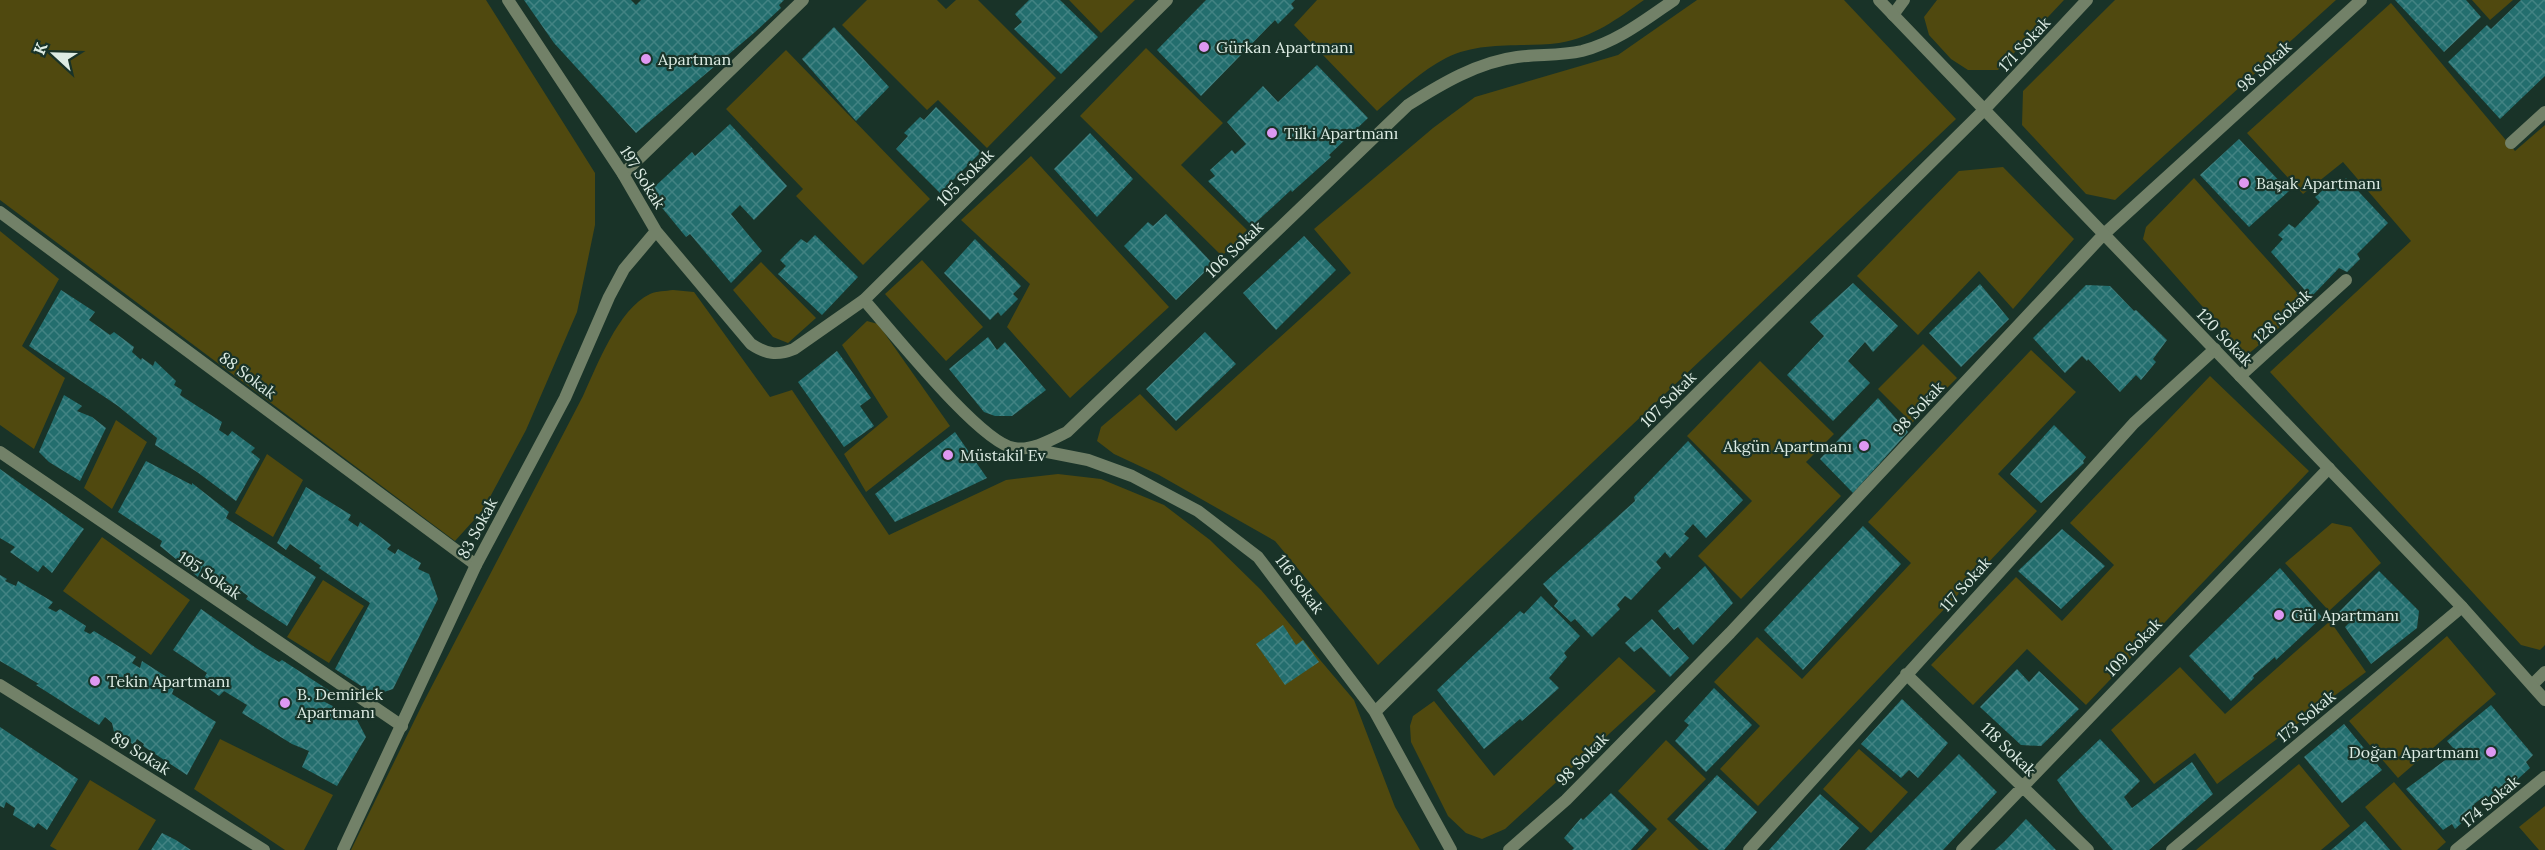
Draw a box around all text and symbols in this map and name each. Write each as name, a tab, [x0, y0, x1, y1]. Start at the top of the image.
street label: 171 Sokak	[1994, 12, 2054, 75]
north arrow	[24, 24, 84, 84]
street label: 98 Sokak	[2233, 36, 2296, 96]
place label: Gürkan Apartmanı	[1216, 37, 1353, 57]
text: K	[29, 39, 52, 57]
marker: Gürkan Apartmanı	[1197, 40, 1211, 54]
place label: Apartman	[657, 49, 732, 69]
marker: Apartman	[639, 52, 653, 66]
place label: Tilki Apartmanı	[1284, 123, 1398, 143]
marker: Tilki Apartmanı	[1265, 126, 1279, 140]
street label: 197 Sokak	[616, 142, 670, 212]
street label: 105 Sokak	[932, 144, 998, 210]
place label: Başak Apartmanı	[2256, 173, 2381, 193]
marker: Başak Apartmanı	[2237, 176, 2251, 190]
street label: 106 Sokak	[1201, 216, 1268, 282]
street label: 128 Sokak	[2249, 284, 2316, 347]
street label: 120 Sokak	[2193, 304, 2258, 370]
street label: 88 Sokak	[216, 347, 281, 403]
street label: 107 Sokak	[1636, 367, 1700, 431]
street label: 98 Sokak	[1888, 377, 1948, 439]
place label: Akgün Apartmanı	[1722, 436, 1852, 456]
marker: Akgün Apartmanı	[1857, 439, 1871, 453]
place label: Müstakil Ev	[960, 445, 1047, 465]
marker: Müstakil Ev	[941, 448, 955, 462]
street label: 83 Sokak	[453, 494, 502, 562]
street label: 195 Sokak	[175, 547, 246, 604]
street label: 116 Sokak	[1271, 550, 1329, 618]
street label: 117 Sokak	[1935, 552, 1995, 616]
place label: Gül Apartmanı	[2291, 605, 2399, 625]
marker: Gül Apartmanı	[2272, 608, 2286, 622]
street label: 109 Sokak	[2100, 613, 2166, 680]
place label: Tekin Apartmanı	[107, 671, 230, 691]
marker: Tekin Apartmanı	[88, 674, 102, 688]
place label: B. Demirlek Apartmanı	[296, 684, 383, 722]
street label: 173 Sokak	[2273, 686, 2340, 746]
marker: B. Demirlek Apartmanı	[278, 696, 292, 710]
street label: 118 Sokak	[1977, 718, 2041, 780]
street label: 89 Sokak	[108, 727, 175, 779]
street label: 98 Sokak	[1551, 728, 1613, 790]
place label: Doğan Apartmanı	[2349, 742, 2479, 762]
marker: Doğan Apartmanı	[2484, 745, 2498, 759]
street label: 174 Sokak	[2457, 771, 2523, 831]

